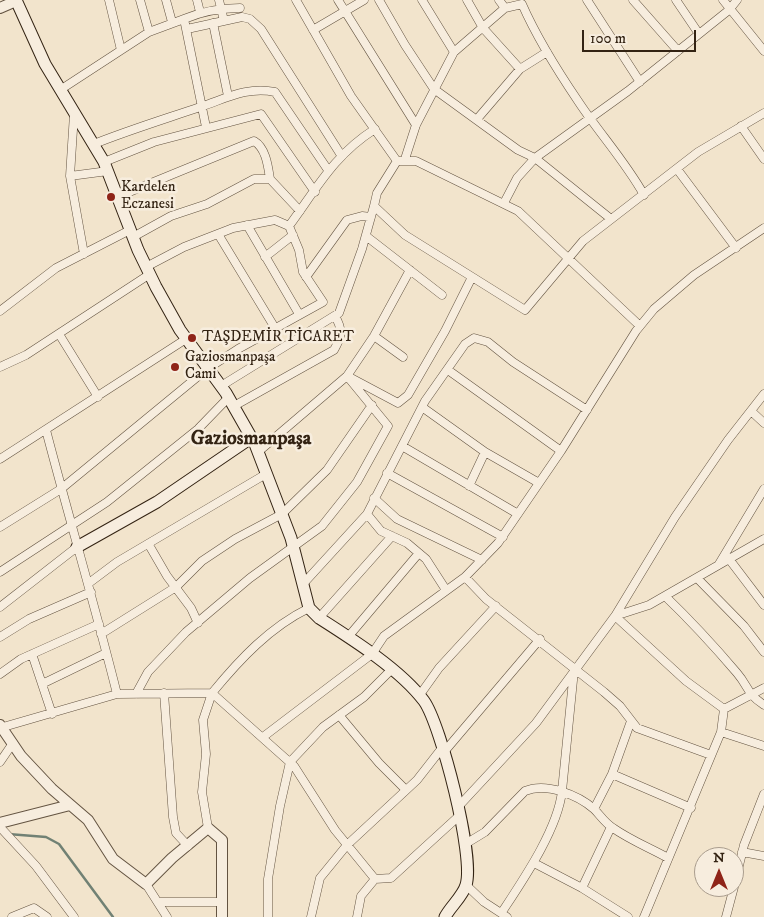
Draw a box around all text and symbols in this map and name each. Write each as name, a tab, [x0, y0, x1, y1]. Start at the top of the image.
scale bar	[584, 20, 698, 52]
text: 100 m	[590, 29, 626, 48]
place label: Kardelen Eczanesi	[121, 179, 176, 214]
marker: Kardelen Eczanesi	[105, 191, 117, 203]
place label: TAŞDEMİR TİCARET	[202, 329, 354, 347]
marker: TAŞDEMİR TİCARET	[186, 332, 198, 344]
place label: Gaziosmanpaşa Cami	[185, 349, 275, 384]
marker: Gaziosmanpaşa Cami	[169, 361, 181, 373]
district label: Gaziosmanpaşa	[191, 428, 311, 452]
north arrow	[694, 847, 744, 897]
text: N	[713, 849, 725, 867]

